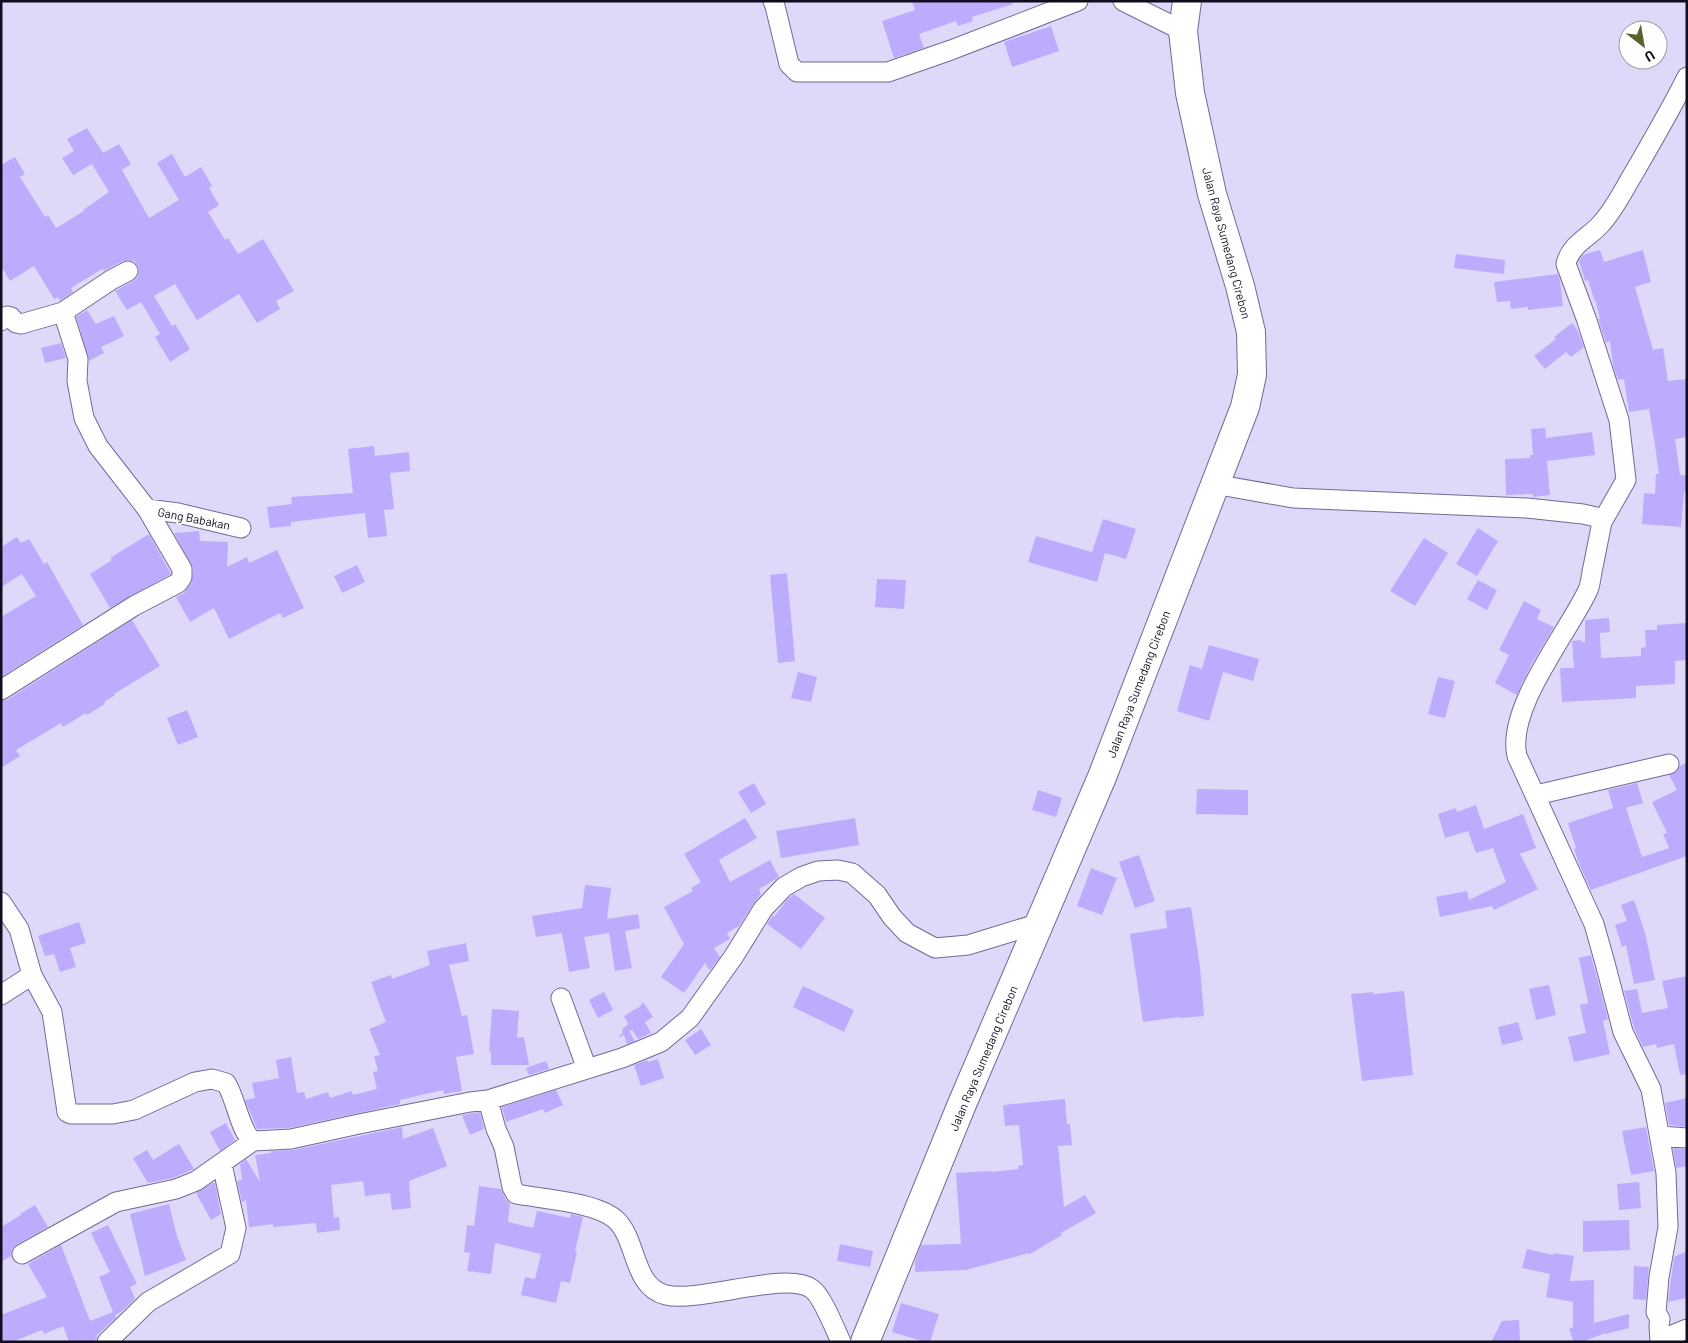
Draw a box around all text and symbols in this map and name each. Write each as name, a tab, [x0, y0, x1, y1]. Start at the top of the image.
north arrow	[1618, 20, 1668, 70]
text: U	[1642, 47, 1658, 66]
street label: Jalan Raya Sumedang Cirebon	[1200, 166, 1254, 320]
street label: Gang Babakan	[157, 504, 231, 532]
street label: Jalan Raya Sumedang Cirebon	[1103, 609, 1173, 759]
street label: Jalan Raya Sumedang Cirebon	[946, 983, 1020, 1133]

